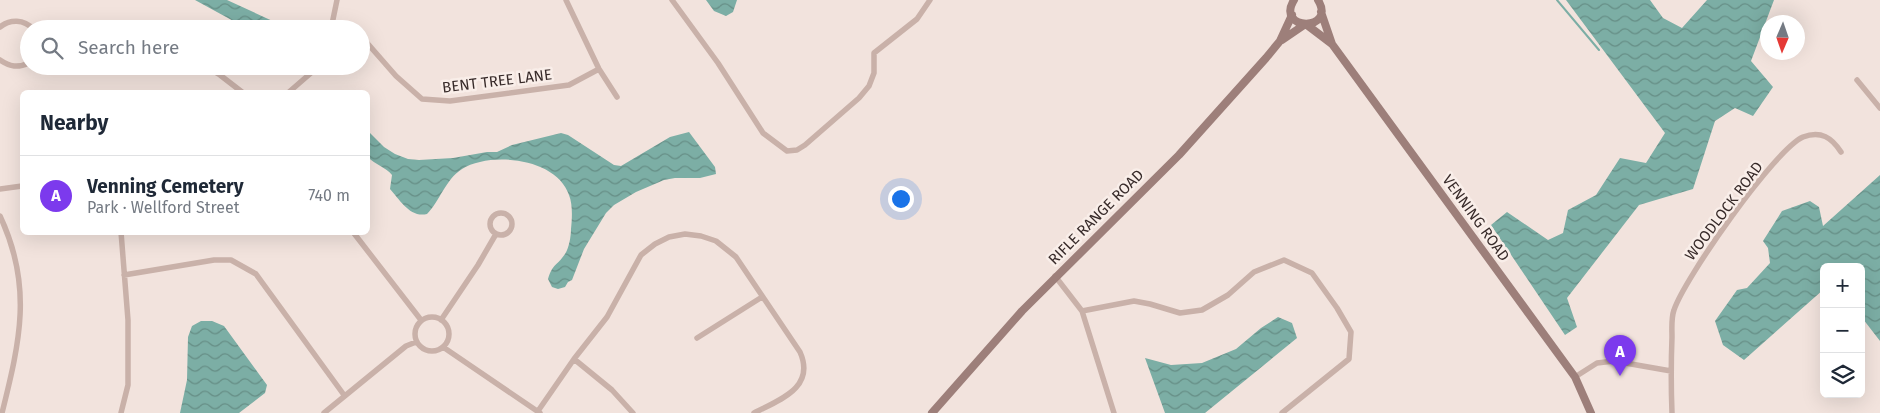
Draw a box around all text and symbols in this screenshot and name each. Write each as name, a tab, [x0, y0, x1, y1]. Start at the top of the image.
north arrow	[1760, 15, 1805, 60]
search box	[20, 20, 370, 75]
icon: search	[38, 34, 66, 62]
text: Search here	[78, 36, 179, 59]
street label: BENT TREE LANE	[441, 65, 553, 97]
text: Nearby	[40, 110, 108, 136]
street label: WOODLOCK ROAD	[1681, 158, 1767, 264]
street label: RIFLE RANGE ROAD	[1045, 166, 1147, 268]
street label: VENNING ROAD	[1439, 171, 1513, 265]
text: Venning Cemetery	[87, 175, 244, 198]
text: A	[51, 186, 61, 205]
text: 740 m	[308, 186, 350, 205]
your location	[888, 186, 914, 212]
text: Park · Wellford Street	[87, 198, 239, 217]
map controls	[1820, 263, 1865, 398]
button: +	[1820, 263, 1865, 308]
button: −	[1820, 308, 1865, 353]
pin: A	[1604, 335, 1636, 376]
button: layers	[1820, 353, 1865, 398]

